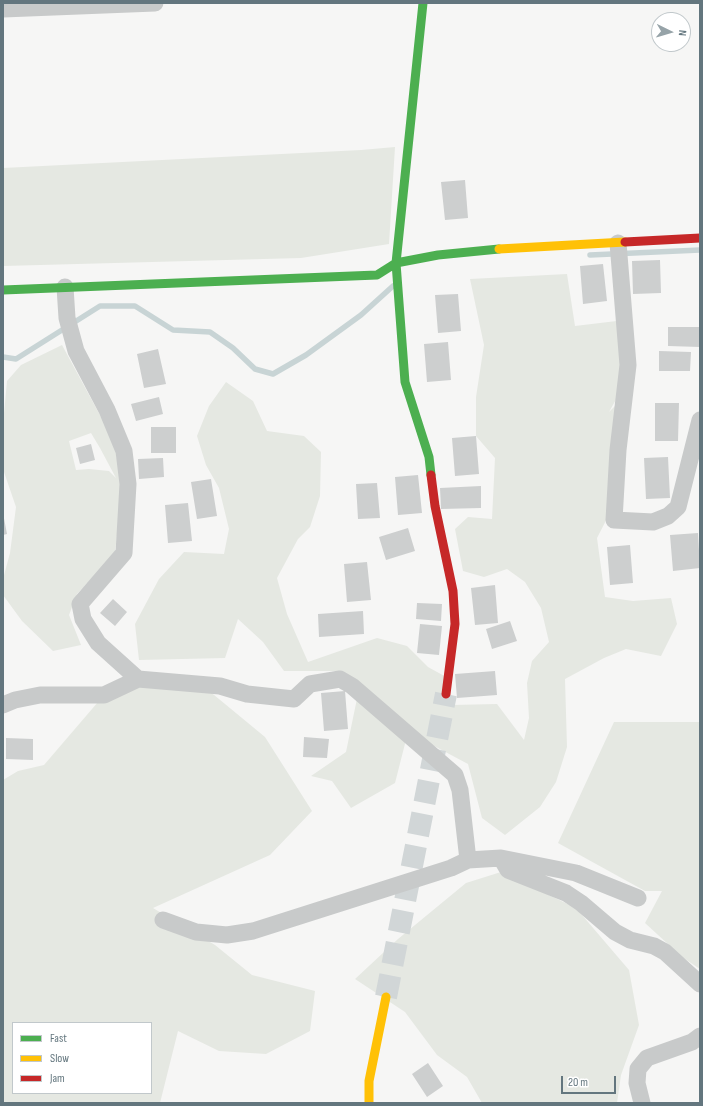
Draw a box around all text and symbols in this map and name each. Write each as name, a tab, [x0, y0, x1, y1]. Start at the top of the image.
north arrow	[651, 12, 691, 52]
text: N	[676, 30, 689, 36]
legend	[12, 1022, 152, 1094]
text: Fast	[50, 1031, 67, 1046]
text: Slow	[50, 1051, 69, 1066]
scale bar	[563, 1068, 618, 1094]
text: Jam	[50, 1071, 65, 1086]
text: 20 m	[568, 1075, 588, 1090]

